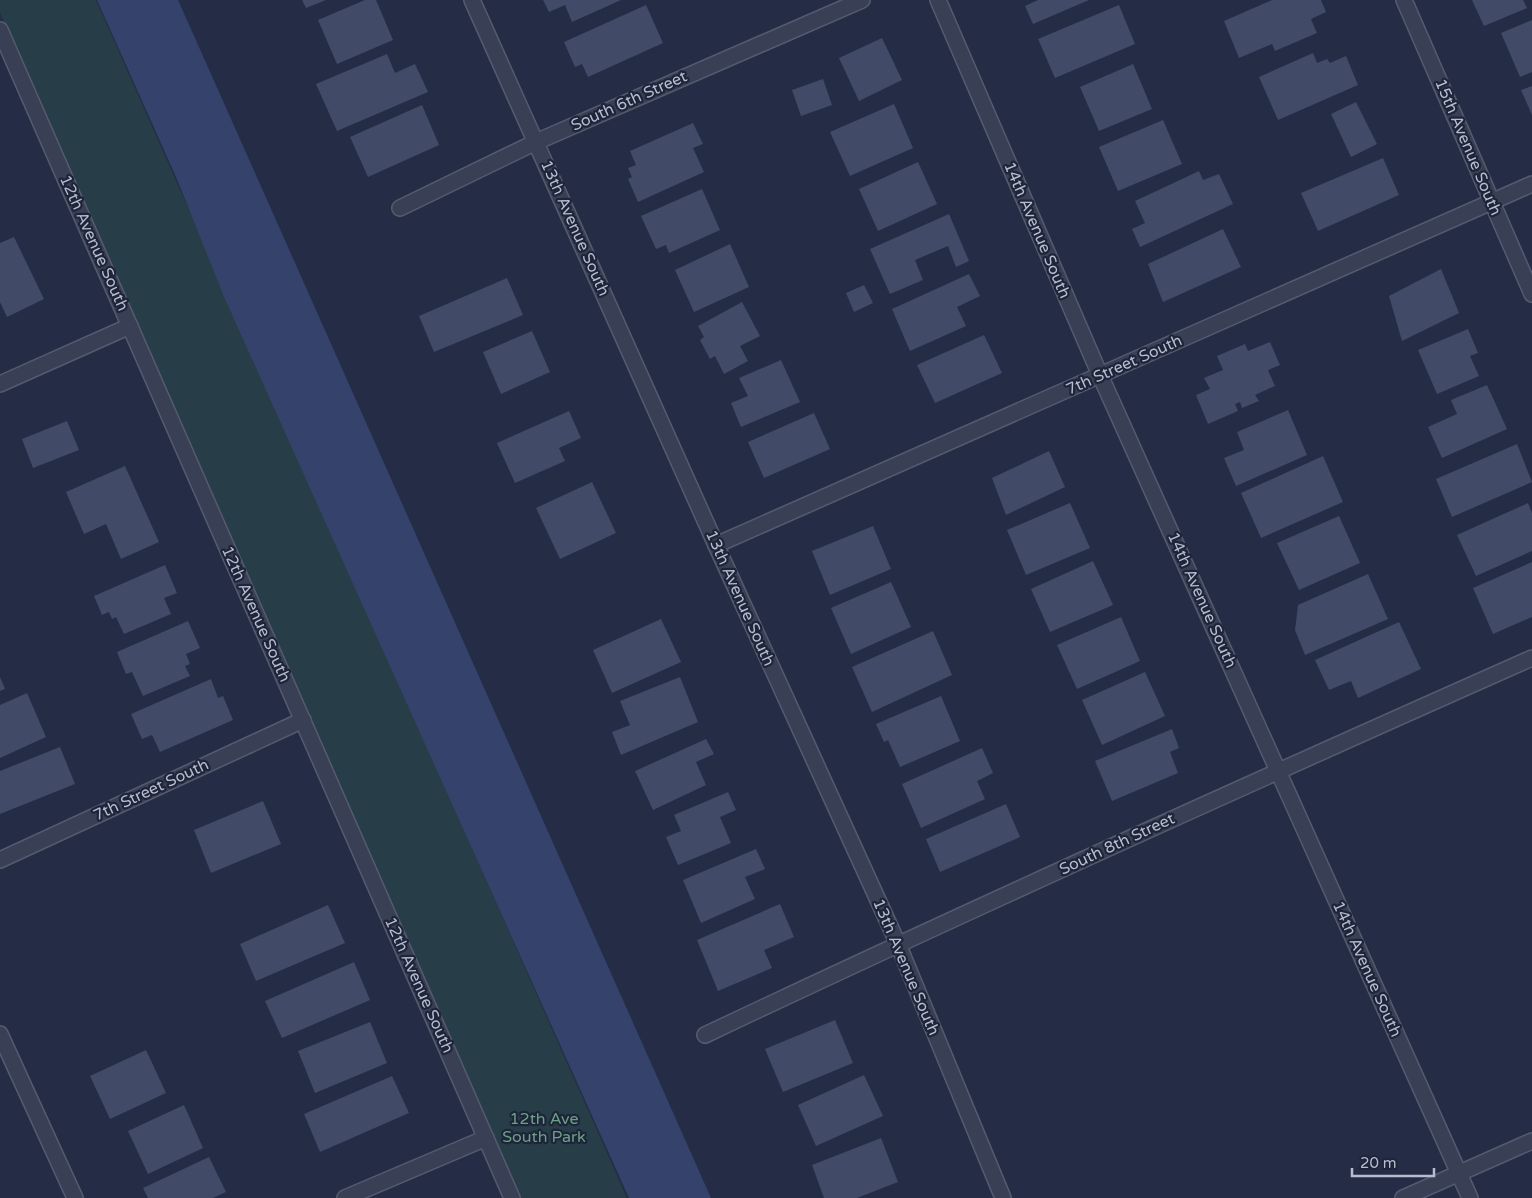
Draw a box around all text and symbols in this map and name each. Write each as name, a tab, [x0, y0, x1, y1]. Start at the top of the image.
street label: South 6th Street	[568, 66, 690, 136]
street label: 15th Avenue South	[1430, 76, 1506, 218]
street label: 13th Avenue South	[536, 157, 614, 299]
street label: 14th Avenue South	[999, 159, 1075, 301]
street label: 12th Avenue South	[55, 172, 133, 314]
street label: 7th Street South	[1063, 330, 1185, 400]
street label: 13th Avenue South	[701, 527, 779, 669]
street label: 14th Avenue South	[1163, 529, 1241, 671]
street label: 12th Avenue South	[217, 543, 295, 685]
street label: 7th Street South	[90, 754, 212, 826]
street label: South 8th Street	[1056, 808, 1178, 880]
street label: 13th Avenue South	[868, 896, 944, 1038]
street label: 14th Avenue South	[1328, 898, 1406, 1040]
street label: 12th Avenue South	[380, 914, 458, 1056]
park label: 12th Ave South Park	[502, 1109, 586, 1147]
scale bar	[1352, 1146, 1434, 1178]
text: 20 m	[1360, 1154, 1397, 1172]

